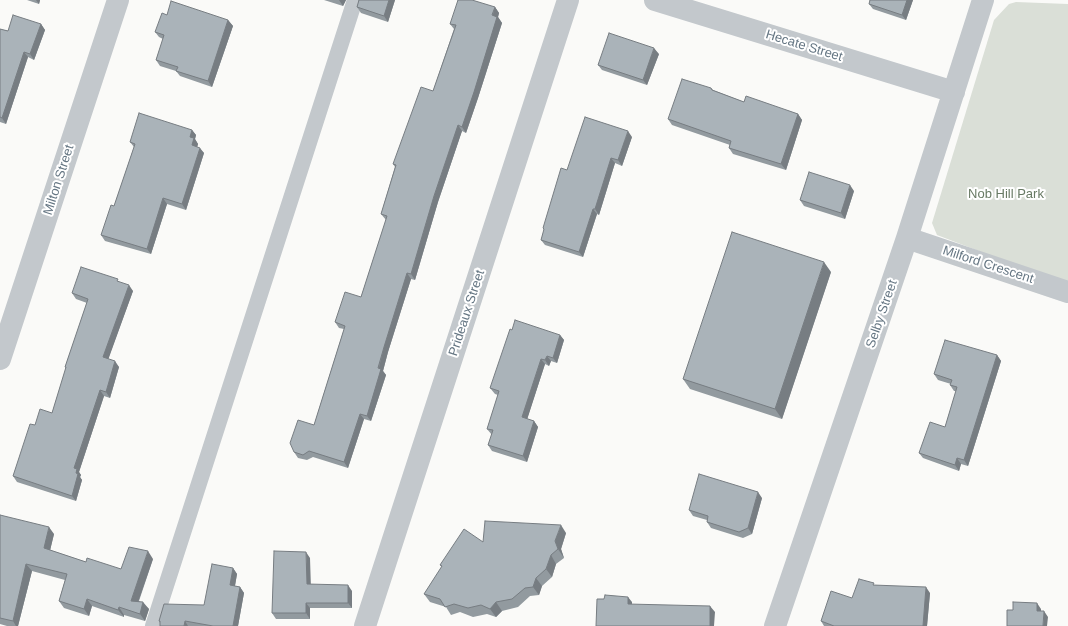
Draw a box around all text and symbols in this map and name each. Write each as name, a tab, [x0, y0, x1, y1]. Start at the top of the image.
street label: Hecate Street	[764, 27, 844, 65]
street label: Milton Street	[40, 143, 78, 217]
park label: Nob Hill Park	[968, 186, 1044, 202]
street label: Milford Crescent	[941, 243, 1035, 287]
street label: Prideaux Street	[446, 268, 488, 358]
street label: Selby Street	[863, 278, 901, 350]

